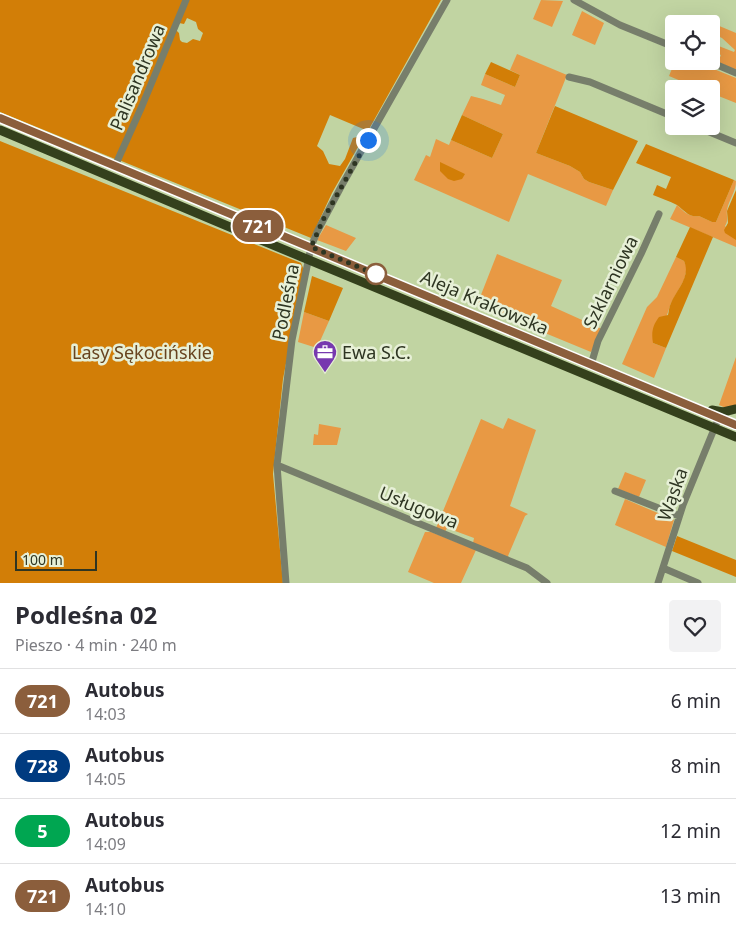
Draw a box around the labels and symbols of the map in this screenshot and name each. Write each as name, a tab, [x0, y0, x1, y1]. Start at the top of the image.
street label: Palisandrowa	[104, 20, 170, 134]
your location	[356, 128, 381, 153]
line badge: 721	[229, 210, 287, 242]
street label: Szklarniowa	[577, 231, 643, 333]
street label: Podleśna	[266, 262, 304, 342]
unlabelled marker	[365, 263, 387, 285]
street label: Aleja Krakowska	[417, 264, 553, 340]
office icon: Ewa S.C.	[312, 339, 338, 373]
park label: Lasy Sękocińskie	[72, 340, 212, 364]
place label: Ewa S.C.	[342, 340, 411, 364]
street label: Wąska	[651, 464, 693, 524]
street label: Usługowa	[376, 480, 462, 534]
scale bar	[15, 548, 98, 571]

